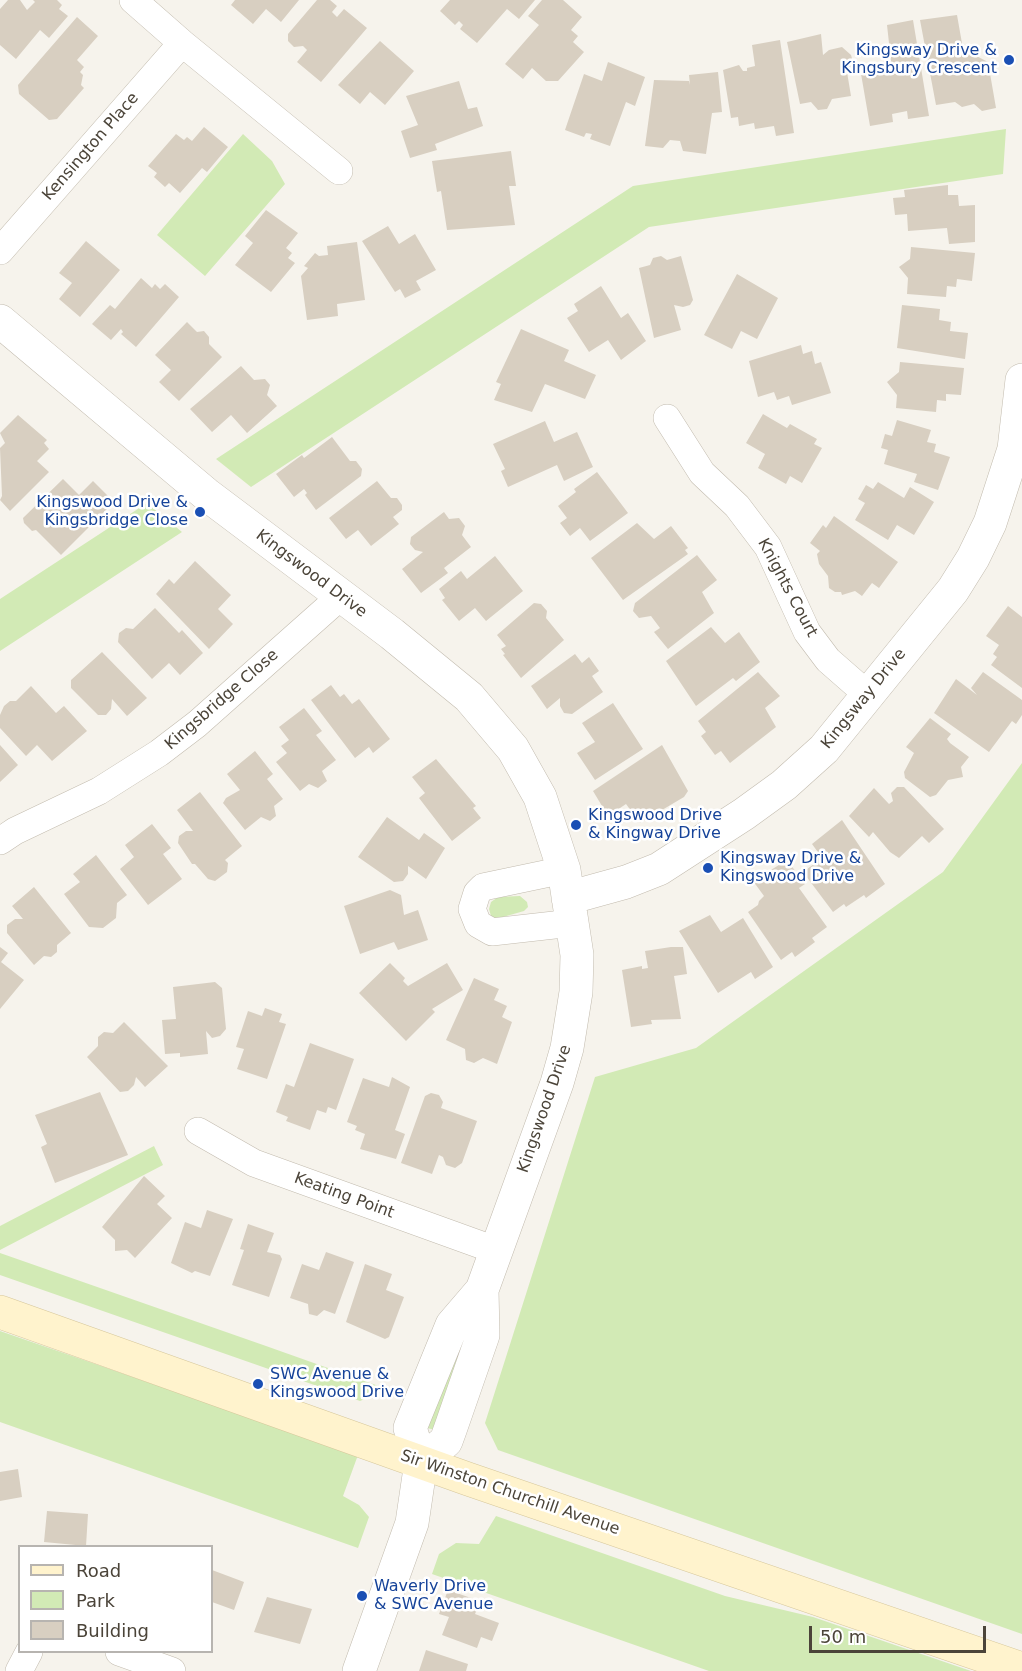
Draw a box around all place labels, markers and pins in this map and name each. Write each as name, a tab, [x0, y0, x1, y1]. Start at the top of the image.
place label: Kingsway Drive & Kingsbury Crescent	[841, 41, 997, 79]
marker: Kingsway Drive & Kingsbury Crescent	[1002, 53, 1016, 67]
place label: Kingswood Drive & Kingsbridge Close	[36, 493, 188, 531]
marker: Kingswood Drive & Kingsbridge Close	[193, 505, 207, 519]
place label: Kingswood Drive & Kingway Drive	[588, 806, 722, 844]
marker: Kingswood Drive & Kingway Drive	[569, 818, 583, 832]
place label: Kingsway Drive & Kingswood Drive	[720, 849, 861, 887]
marker: Kingsway Drive & Kingswood Drive	[701, 861, 715, 875]
place label: SWC Avenue & Kingswood Drive	[270, 1365, 404, 1403]
marker: SWC Avenue & Kingswood Drive	[251, 1377, 265, 1391]
place label: Waverly Drive & SWC Avenue	[374, 1577, 493, 1615]
marker: Waverly Drive & SWC Avenue	[355, 1589, 369, 1603]

